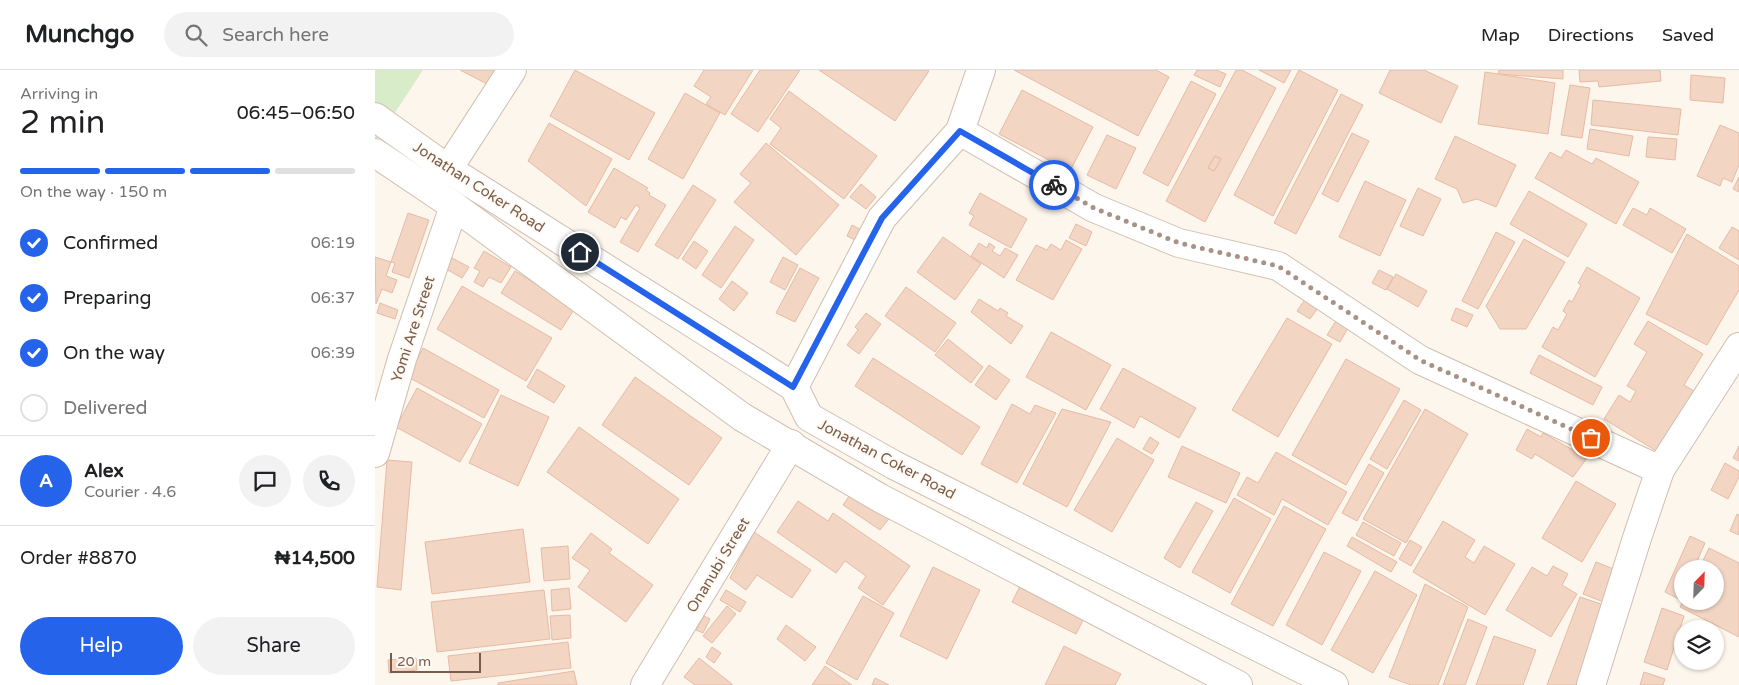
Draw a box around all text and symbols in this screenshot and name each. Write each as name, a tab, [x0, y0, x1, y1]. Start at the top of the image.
search box	[164, 12, 514, 57]
text: Munchgo	[25, 20, 134, 49]
icon: search	[182, 21, 210, 49]
text: Search here	[222, 24, 329, 46]
text: Map	[1481, 24, 1520, 46]
text: Directions	[1548, 24, 1634, 46]
text: Saved	[1662, 24, 1714, 46]
text: Arriving in	[20, 84, 98, 104]
text: 06:45–06:50	[237, 102, 355, 124]
text: 2 min	[20, 104, 105, 142]
street label: Jonathan Coker Road	[410, 138, 548, 236]
courier	[1029, 160, 1079, 210]
icon: bike	[1040, 171, 1068, 199]
text: On the way · 150 m	[20, 182, 167, 202]
icon: check	[20, 229, 48, 257]
pin	[559, 231, 601, 273]
text: Confirmed	[63, 232, 158, 254]
text: 06:19	[311, 233, 355, 253]
icon: home	[566, 238, 594, 266]
street label: Yomi Are Street	[387, 273, 439, 385]
icon: check	[20, 284, 48, 312]
text: Preparing	[63, 287, 152, 309]
text: 06:37	[311, 288, 355, 308]
icon: check	[20, 339, 48, 367]
text: On the way	[63, 342, 165, 364]
text: 06:39	[311, 343, 355, 363]
text: Delivered	[63, 397, 148, 419]
street label: Jonathan Coker Road	[815, 415, 959, 503]
pin	[1570, 417, 1612, 459]
icon: bag	[1577, 424, 1605, 452]
button: chat	[239, 455, 291, 507]
button: phone	[303, 455, 355, 507]
text: Alex	[84, 460, 124, 482]
text: A	[39, 470, 53, 492]
text: Courier · 4.6	[84, 482, 176, 502]
street label: Onanubi Street	[683, 514, 754, 616]
text: Order #8870	[20, 547, 137, 569]
text: ₦14,500	[274, 547, 355, 569]
north arrow	[1674, 560, 1724, 610]
map controls	[1674, 560, 1724, 670]
button: Help	[20, 617, 183, 675]
button: Share	[193, 617, 355, 675]
button: layers	[1674, 620, 1724, 670]
scale bar	[390, 650, 481, 673]
text: 20 m	[397, 653, 431, 670]

